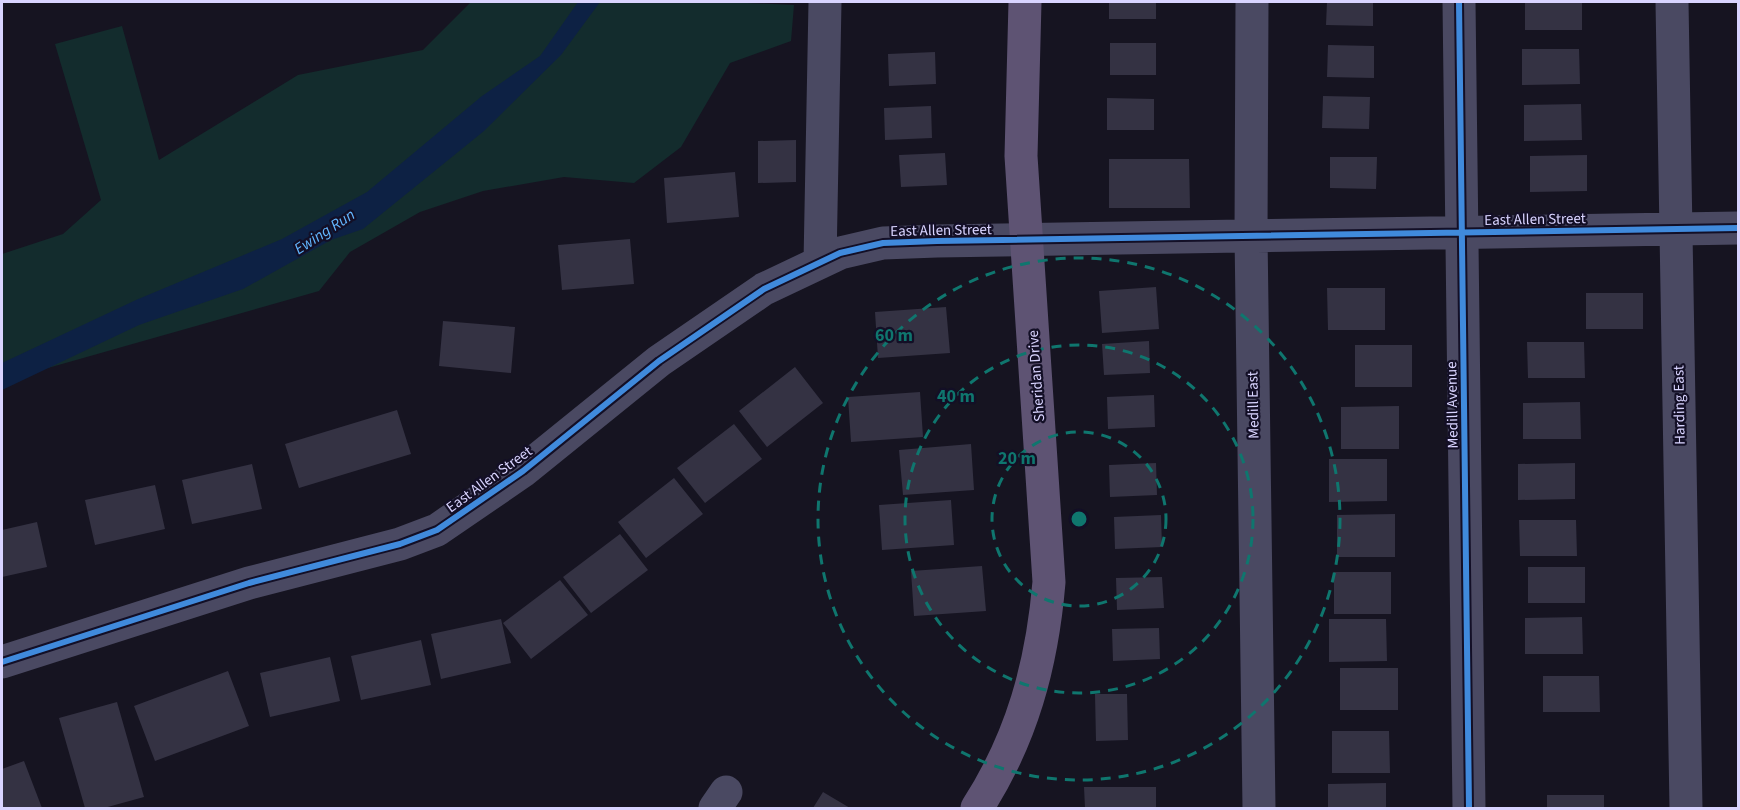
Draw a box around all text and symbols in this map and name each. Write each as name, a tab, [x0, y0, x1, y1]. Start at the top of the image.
water label: Ewing Run	[290, 204, 359, 260]
street label: East Allen Street	[1484, 208, 1586, 231]
street label: East Allen Street	[890, 219, 992, 242]
text: 60 m	[875, 323, 913, 348]
street label: Sheridan Drive	[1023, 329, 1050, 423]
street label: Medill Avenue	[1441, 361, 1464, 449]
street label: Harding East	[1668, 365, 1691, 445]
street label: Medill East	[1242, 371, 1265, 439]
text: 40 m	[937, 384, 975, 409]
street label: East Allen Street	[442, 441, 537, 518]
text: 20 m	[998, 446, 1036, 471]
centre of rings	[1069, 509, 1089, 529]

